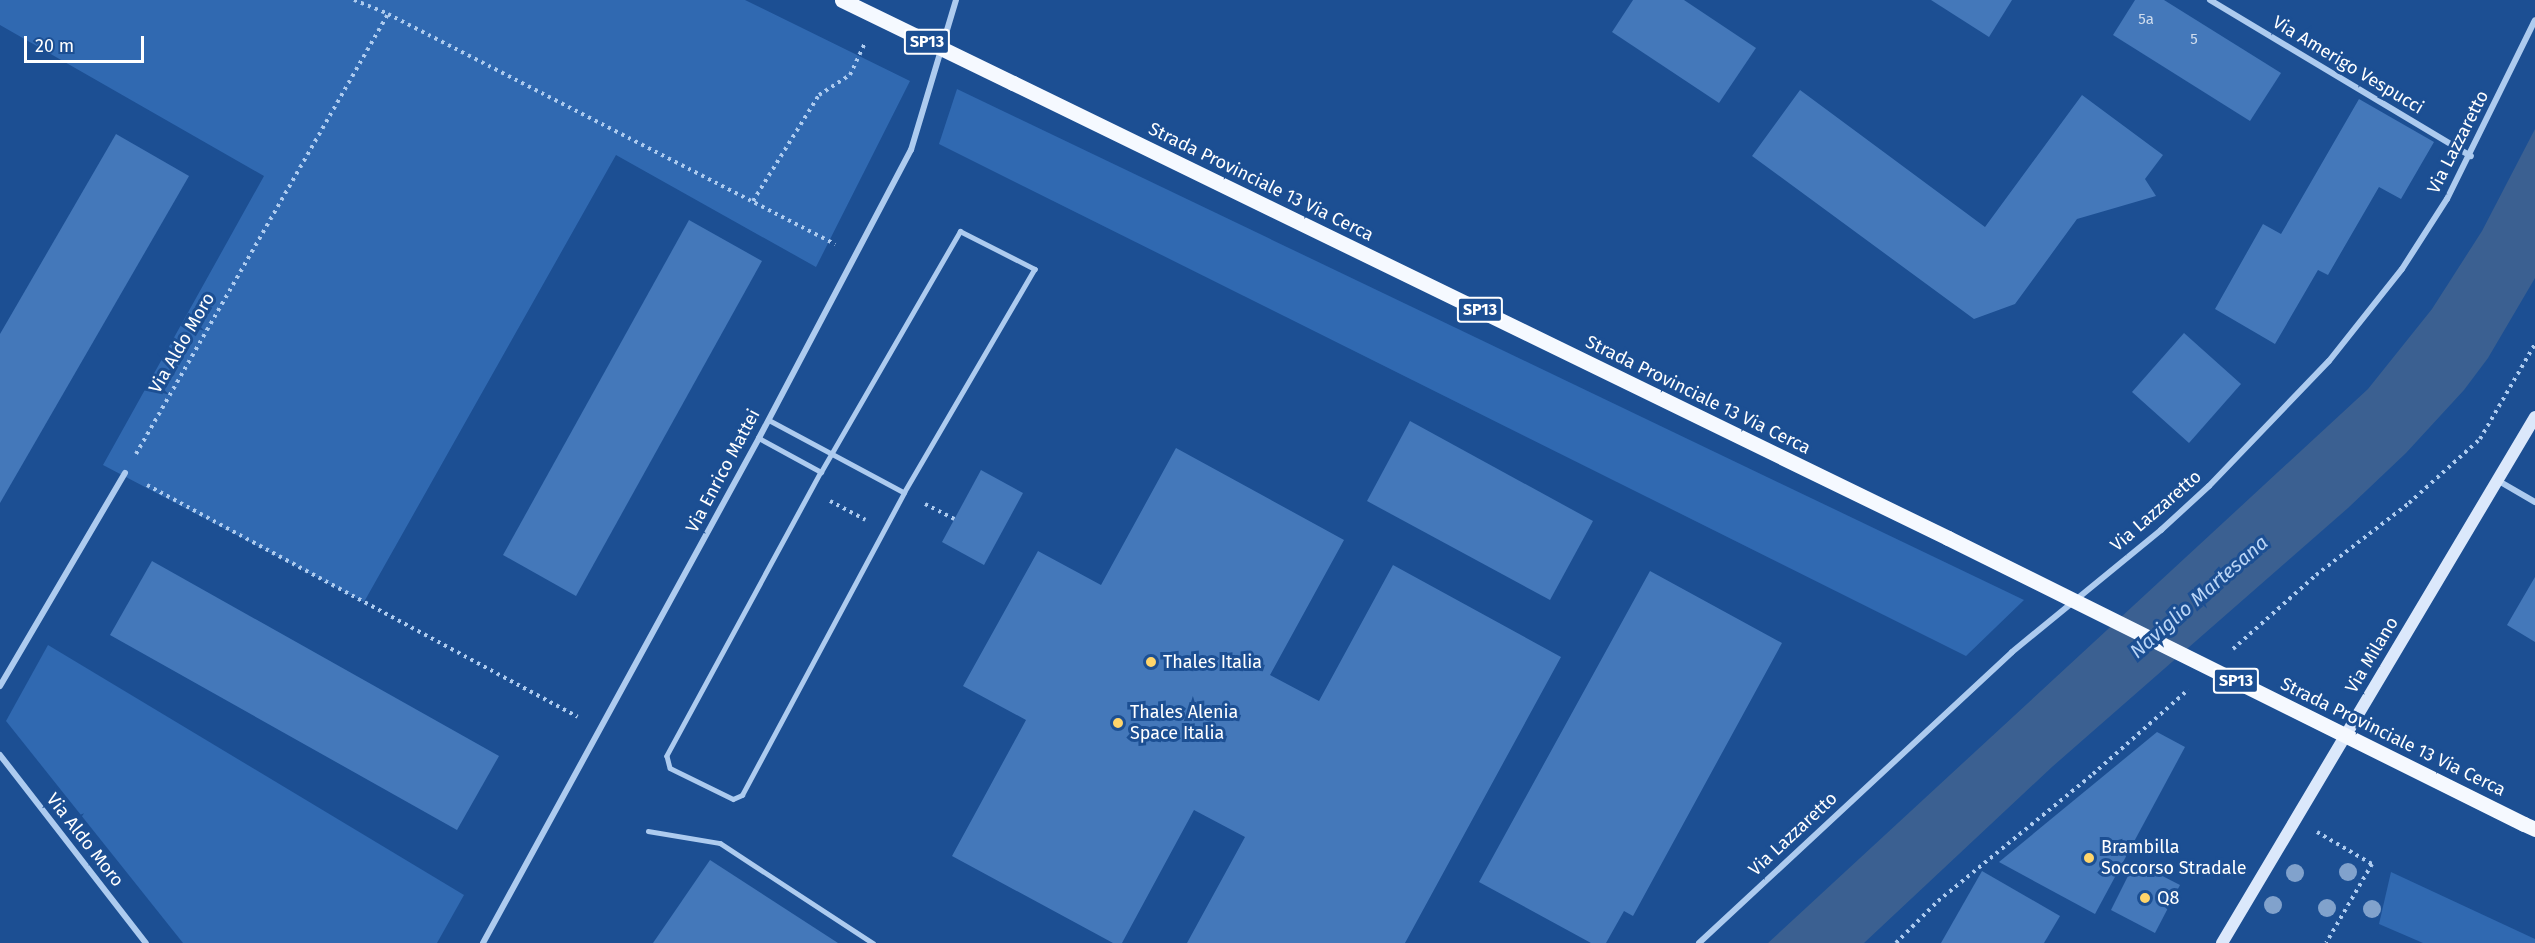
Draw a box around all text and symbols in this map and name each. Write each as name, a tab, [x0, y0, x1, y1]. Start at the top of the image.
house number: 5a	[2138, 11, 2154, 29]
street label: Via Amerigo Vespucci	[2269, 11, 2427, 119]
scale bar	[27, 24, 147, 62]
road number: SP13	[903, 29, 951, 55]
house number: 5	[2190, 31, 2198, 49]
text: 20 m	[35, 35, 74, 57]
street label: Via Lazzaretto	[2423, 87, 2493, 197]
street label: Strada Provinciale 13 Via Cerca	[1145, 118, 1377, 246]
street label: Via Aldo Moro	[144, 289, 220, 397]
road number: SP13	[1456, 297, 1504, 323]
street label: Strada Provinciale 13 Via Cerca	[1582, 331, 1814, 459]
street label: Via Enrico Mattei	[681, 406, 765, 536]
street label: Via Lazzaretto	[2106, 466, 2206, 556]
water label: Naviglio Martesana	[2125, 531, 2273, 663]
street label: Via Milano	[2341, 613, 2403, 697]
place label: Thales Italia	[1163, 651, 1262, 673]
marker: Thales Italia	[1144, 655, 1158, 669]
road number: SP13	[2212, 668, 2260, 694]
street label: Strada Provinciale 13 Via Cerca	[2277, 673, 2509, 801]
place label: Thales Alenia Space Italia	[1130, 702, 1238, 744]
marker: Thales Alenia Space Italia	[1111, 716, 1125, 730]
street label: Via Lazzaretto	[1744, 788, 1842, 880]
street label: Via Aldo Moro	[42, 789, 128, 891]
place label: Brambilla Soccorso Stradale	[2101, 837, 2246, 880]
marker: Brambilla Soccorso Stradale	[2082, 851, 2096, 865]
place label: Q8	[2157, 887, 2179, 909]
marker: Q8	[2138, 891, 2152, 905]

